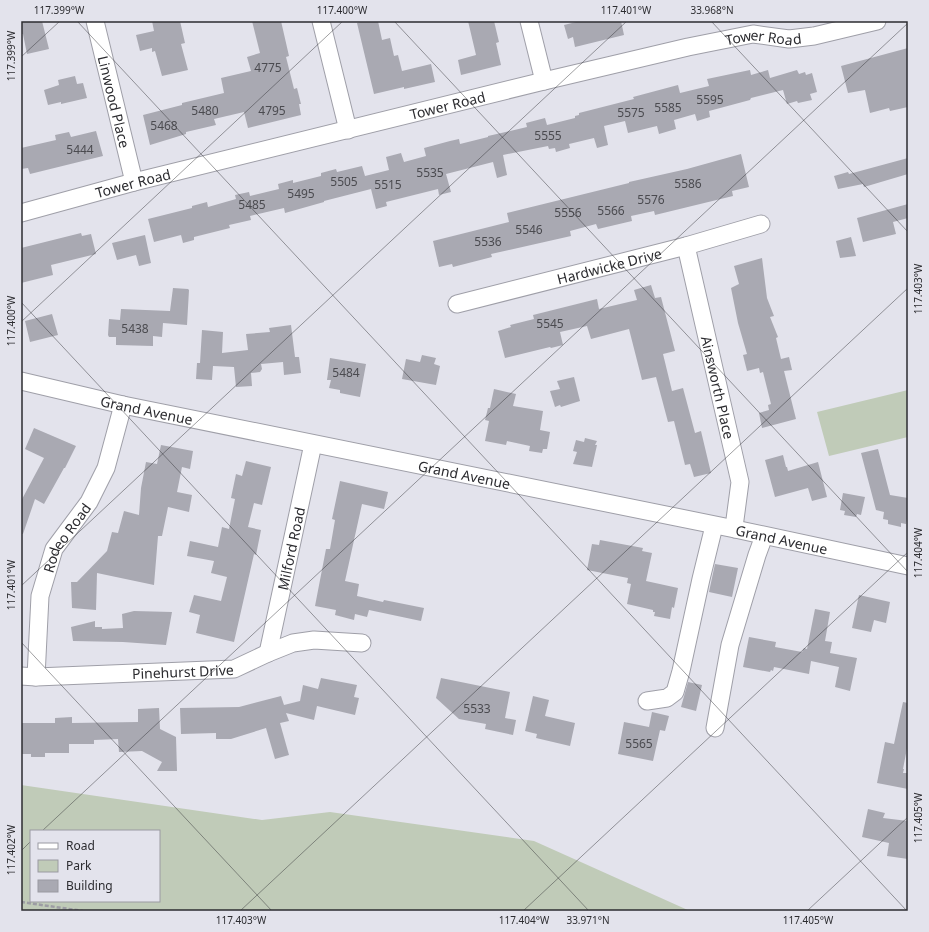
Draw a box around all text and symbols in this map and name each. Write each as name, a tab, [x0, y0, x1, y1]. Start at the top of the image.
text: 117.399°W	[34, 3, 85, 17]
text: 117.400°W	[317, 3, 368, 17]
text: 117.401°W	[601, 3, 652, 17]
text: 33.968°N	[690, 3, 734, 17]
street label: Tower Road	[723, 24, 803, 49]
text: 117.399°W	[4, 30, 18, 81]
street label: Linwood Place	[94, 54, 135, 150]
house number: 4775	[254, 59, 282, 76]
street label: Tower Road	[408, 86, 487, 123]
house number: 5595	[696, 91, 724, 108]
house number: 5585	[654, 99, 682, 116]
house number: 5480	[191, 102, 219, 119]
house number: 4795	[258, 102, 286, 119]
house number: 5575	[617, 104, 645, 121]
house number: 5468	[150, 117, 178, 134]
house number: 5555	[534, 127, 562, 144]
house number: 5444	[66, 141, 94, 158]
street label: Tower Road	[93, 164, 173, 202]
house number: 5535	[416, 164, 444, 181]
house number: 5505	[330, 173, 358, 190]
house number: 5586	[674, 175, 702, 192]
house number: 5515	[374, 176, 402, 193]
house number: 5495	[287, 185, 315, 202]
house number: 5576	[637, 191, 665, 208]
house number: 5485	[238, 196, 266, 213]
house number: 5566	[597, 202, 625, 219]
house number: 5556	[554, 204, 582, 221]
house number: 5546	[515, 221, 543, 238]
house number: 5536	[474, 233, 502, 250]
street label: Hardwicke Drive	[555, 243, 664, 288]
text: 117.403°W	[911, 263, 925, 314]
text: 117.400°W	[4, 295, 18, 346]
house number: 5545	[536, 315, 564, 332]
house number: 5438	[121, 320, 149, 337]
street label: Ainsworth Place	[697, 334, 739, 441]
house number: 5484	[332, 364, 360, 381]
street label: Grand Avenue	[99, 391, 195, 428]
street label: Grand Avenue	[416, 456, 512, 493]
street label: Rodeo Road	[38, 499, 95, 575]
street label: Milford Road	[272, 505, 309, 592]
street label: Grand Avenue	[734, 520, 830, 558]
text: 117.404°W	[911, 527, 925, 578]
text: 117.401°W	[4, 559, 18, 610]
street label: Pinehurst Drive	[132, 660, 234, 683]
house number: 5533	[463, 700, 491, 717]
house number: 5565	[625, 735, 653, 752]
text: 117.405°W	[911, 792, 925, 843]
text: 117.402°W	[4, 824, 18, 875]
legend	[30, 830, 160, 902]
text: Road	[66, 837, 95, 854]
text: Park	[66, 857, 92, 874]
text: Building	[66, 877, 113, 894]
text: 117.403°W	[216, 913, 267, 927]
text: 117.404°W	[499, 913, 550, 927]
text: 33.971°N	[566, 913, 610, 927]
text: 117.405°W	[783, 913, 834, 927]

